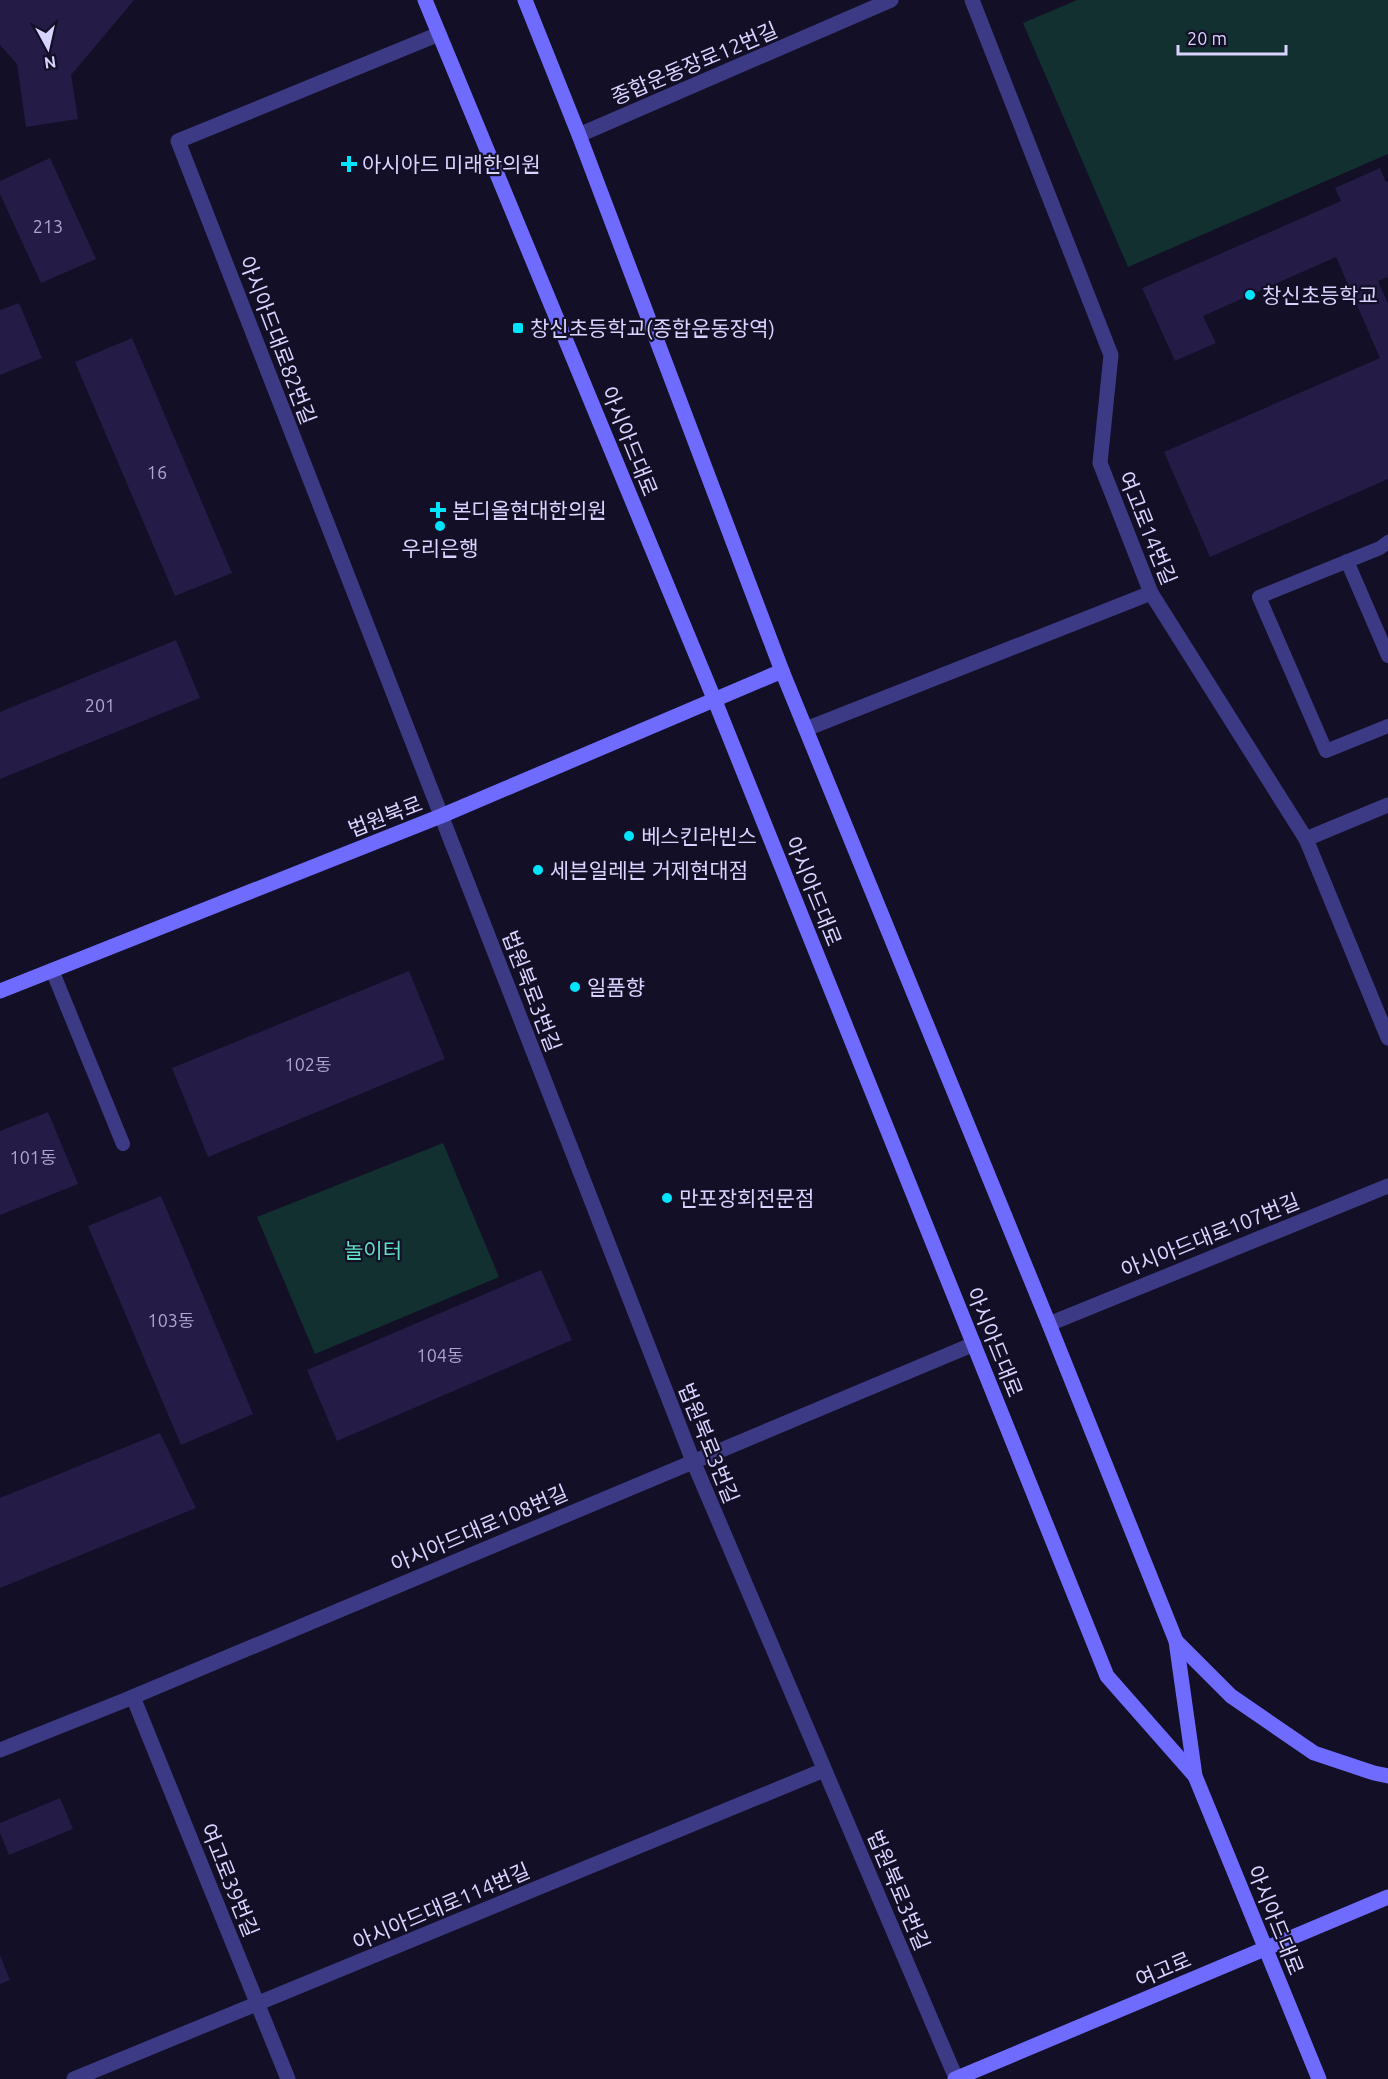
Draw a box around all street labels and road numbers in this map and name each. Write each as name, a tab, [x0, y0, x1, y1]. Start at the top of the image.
street label: 종합운동장로12번길	[607, 17, 781, 109]
street label: 아시아드대로82번길	[235, 252, 321, 428]
street label: 아시아드대로	[597, 383, 663, 499]
street label: 여고로14번길	[1114, 468, 1182, 588]
street label: 법원북로	[345, 791, 425, 841]
street label: 아시아드대로	[781, 833, 847, 949]
street label: 법원북로3번길	[498, 927, 566, 1055]
street label: 아시아드대로107번길	[1117, 1188, 1303, 1282]
street label: 아시아드대로	[962, 1284, 1028, 1400]
street label: 법원북로3번길	[674, 1379, 744, 1507]
street label: 아시아드대로108번길	[387, 1480, 571, 1576]
street label: 여고로39번길	[196, 1820, 264, 1940]
street label: 법원북로3번길	[863, 1827, 935, 1953]
street label: 아시아드대로114번길	[349, 1858, 533, 1954]
street label: 아시아드대로	[1243, 1862, 1309, 1978]
street label: 여고로	[1132, 1947, 1194, 1991]

